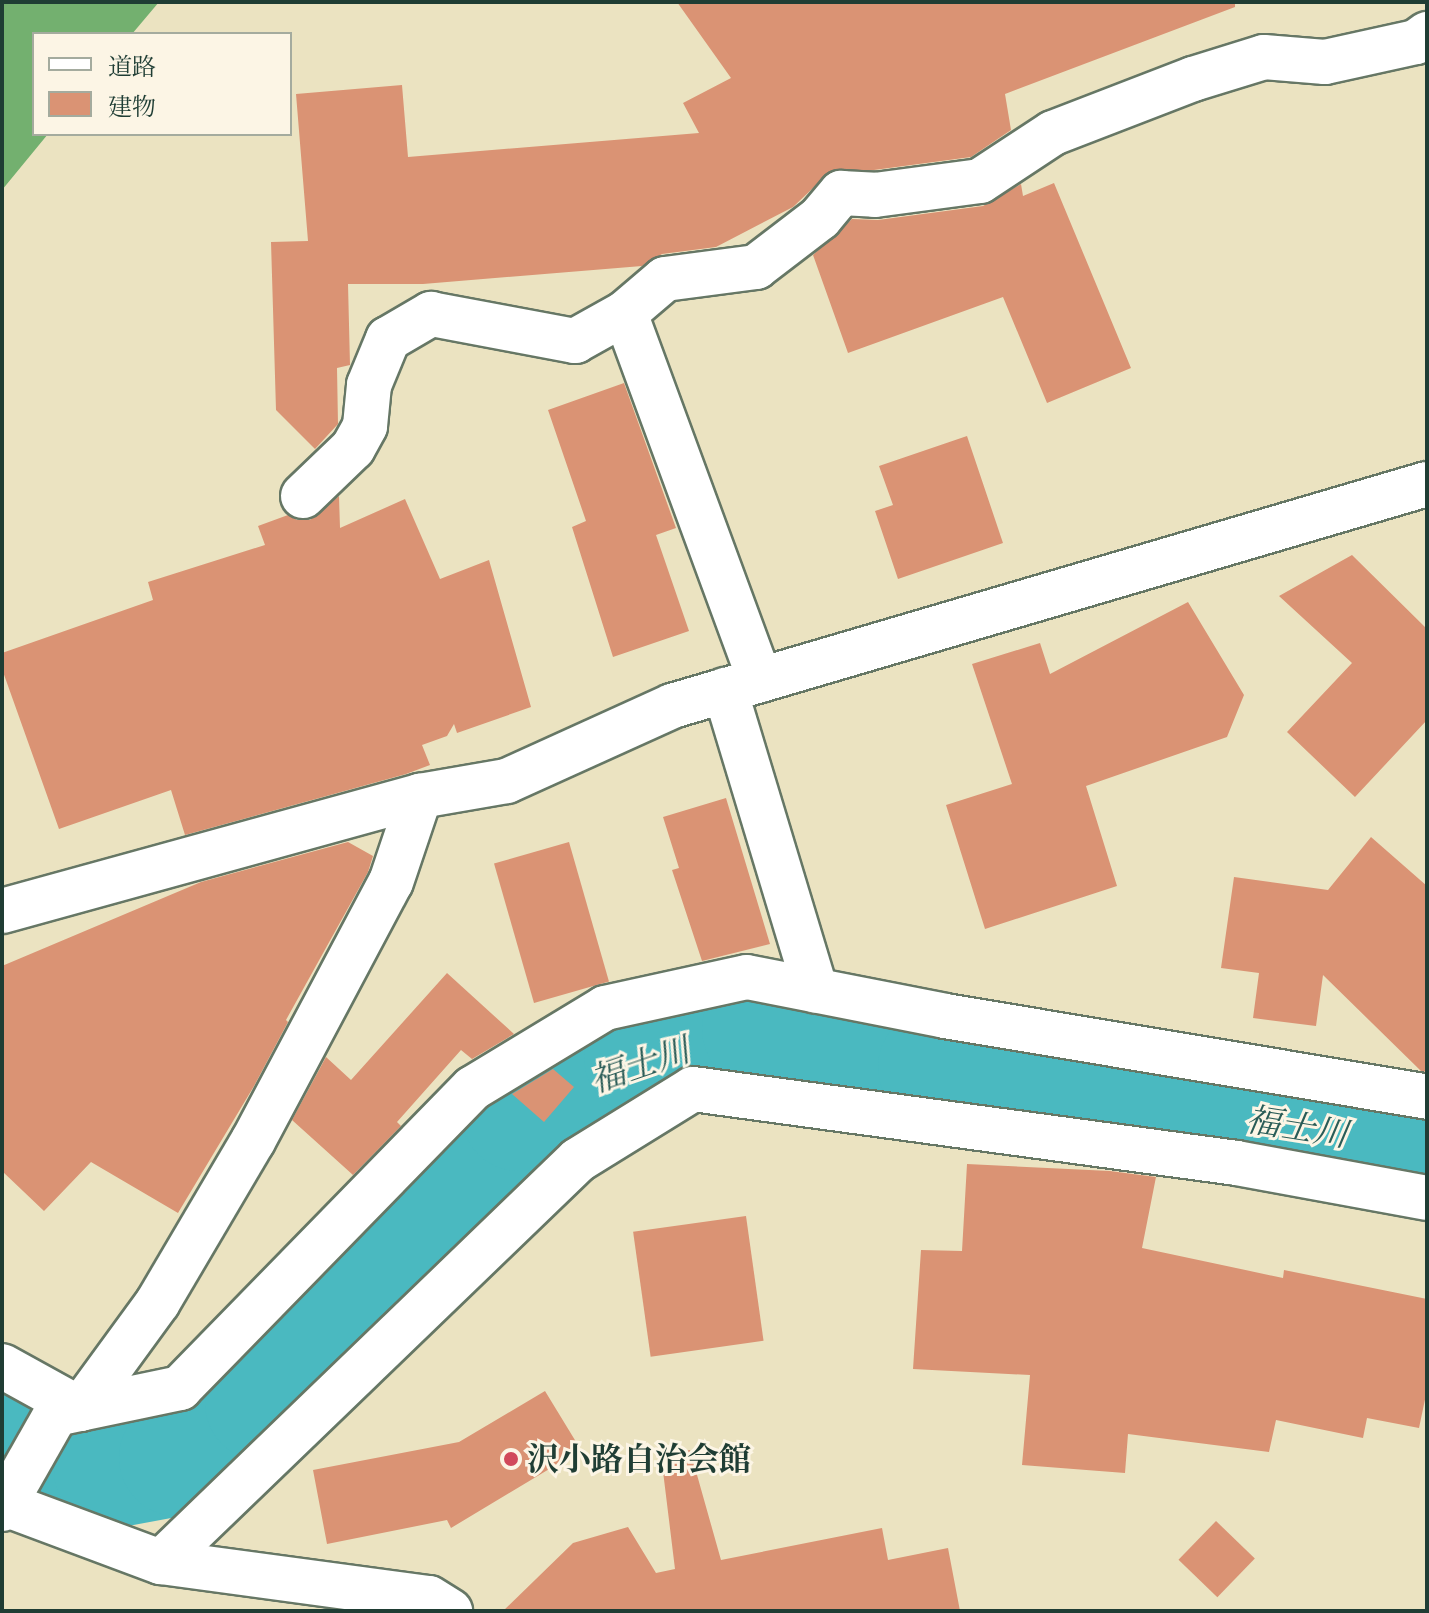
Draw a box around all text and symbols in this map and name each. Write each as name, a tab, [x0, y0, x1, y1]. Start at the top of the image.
legend	[32, 32, 292, 136]
text: 道路	[108, 51, 156, 82]
text: 建物	[108, 91, 156, 122]
water label: 福士川	[585, 1029, 695, 1101]
water label: 福士川	[1243, 1099, 1351, 1155]
place label: 沢小路自治会館	[527, 1440, 751, 1478]
marker: 沢小路自治会館	[502, 1450, 520, 1468]

